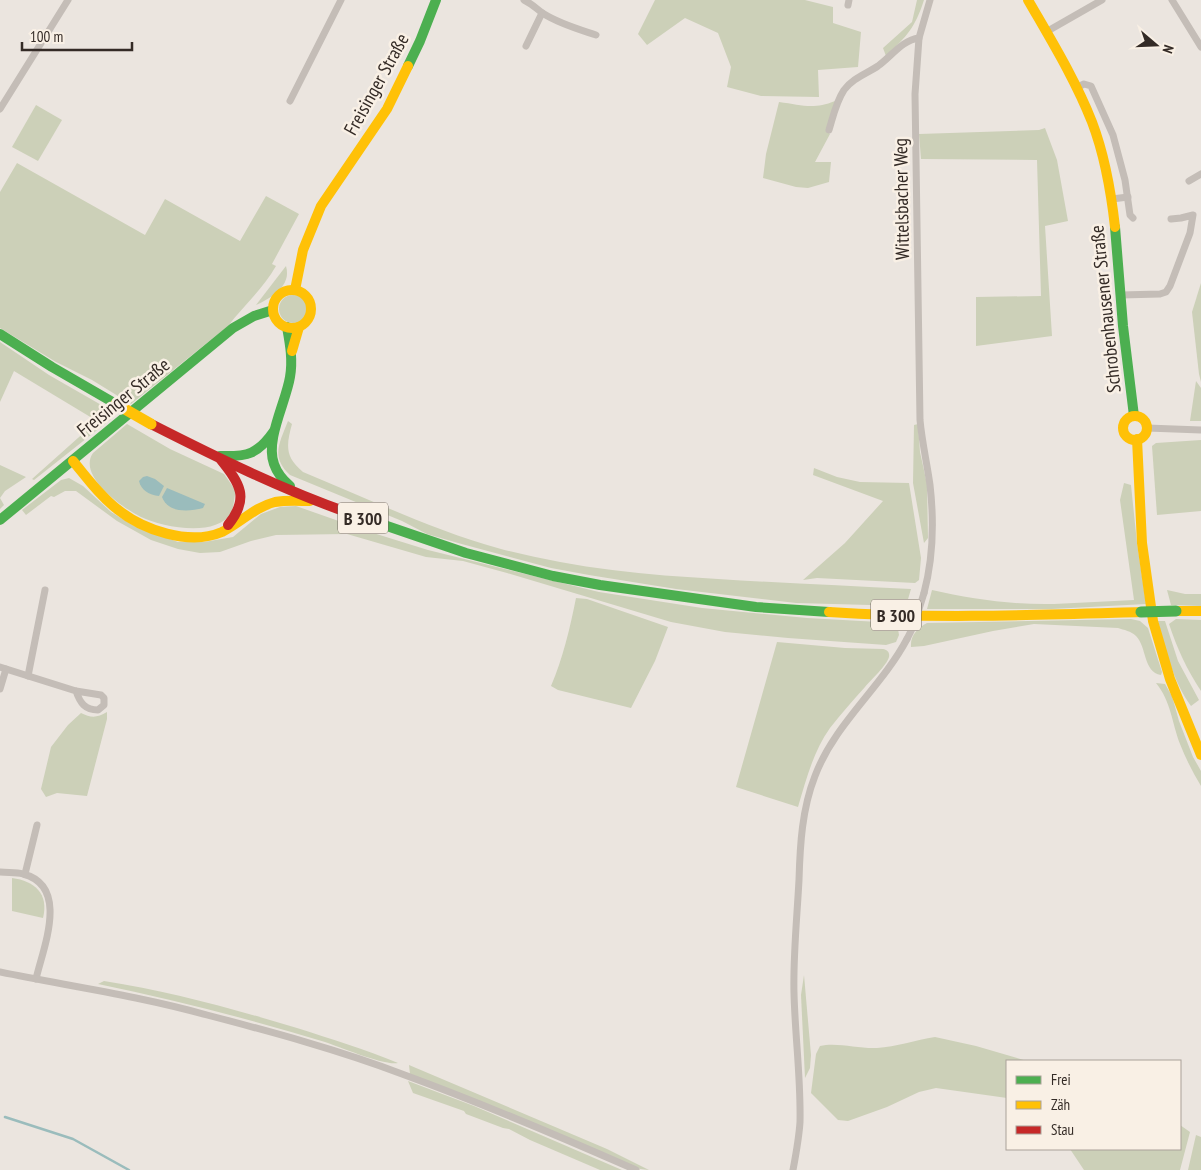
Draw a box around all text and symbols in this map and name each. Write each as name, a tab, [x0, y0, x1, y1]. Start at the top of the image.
scale bar	[22, 20, 132, 52]
north arrow	[1131, 20, 1181, 70]
text: 100 m	[30, 27, 63, 46]
street label: Freisinger Straße	[338, 29, 414, 139]
text: N	[1159, 43, 1178, 56]
street label: Wittelsbacher Weg	[888, 138, 914, 260]
street label: Schrobenhausener Straße	[1084, 224, 1126, 394]
street label: Freisinger Straße	[72, 352, 174, 442]
road number: B 300	[338, 502, 388, 534]
road number: B 300	[871, 600, 921, 630]
legend	[1006, 1060, 1181, 1150]
text: Frei	[1051, 1070, 1071, 1089]
text: Zäh	[1051, 1095, 1070, 1114]
text: Stau	[1051, 1120, 1074, 1139]

